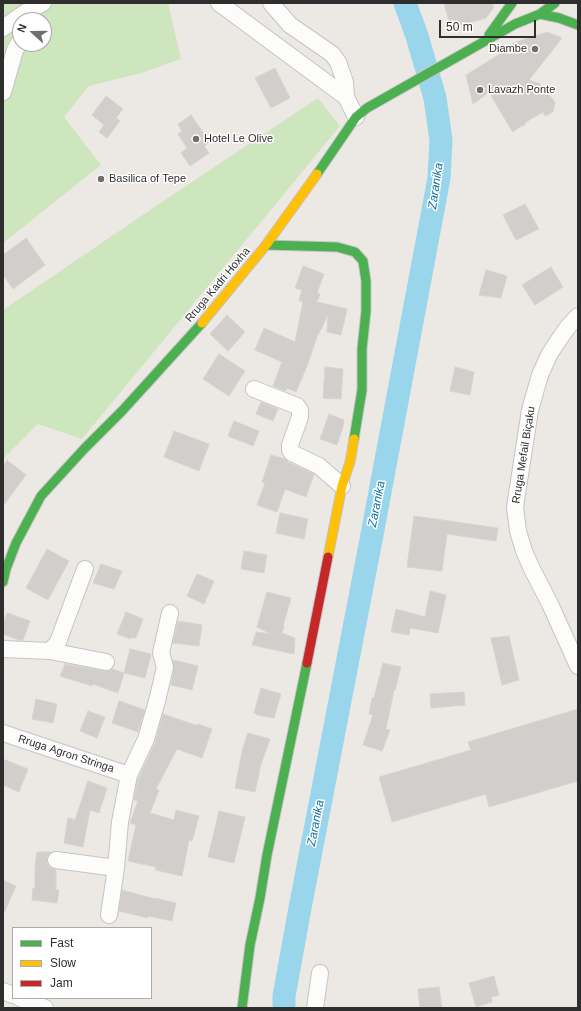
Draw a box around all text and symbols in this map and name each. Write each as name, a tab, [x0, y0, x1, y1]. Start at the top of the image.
north arrow	[12, 12, 52, 52]
scale bar	[441, 12, 538, 38]
text: 50 m	[446, 20, 473, 34]
text: N	[15, 22, 29, 34]
place label: Diambe	[489, 42, 527, 56]
marker: Diambe	[530, 44, 540, 54]
place label: Lavazh Ponte	[488, 83, 555, 97]
marker: Lavazh Ponte	[475, 85, 485, 95]
place label: Hotel Le Olive	[204, 132, 273, 146]
marker: Hotel Le Olive	[191, 134, 201, 144]
water label: Zaranika	[426, 162, 446, 210]
place label: Basilica of Tepe	[109, 172, 186, 186]
marker: Basilica of Tepe	[96, 174, 106, 184]
street label: Rruga Kadri Hoxha	[183, 245, 253, 325]
street label: Rruga Mefail Biçaku	[510, 405, 538, 505]
water label: Zaranika	[365, 480, 389, 528]
street label: Rruga Agron Stringa	[16, 732, 116, 776]
water label: Zaranika	[304, 799, 328, 847]
legend	[12, 927, 152, 999]
text: Fast	[50, 936, 73, 950]
text: Slow	[50, 956, 76, 970]
text: Jam	[50, 976, 73, 990]

